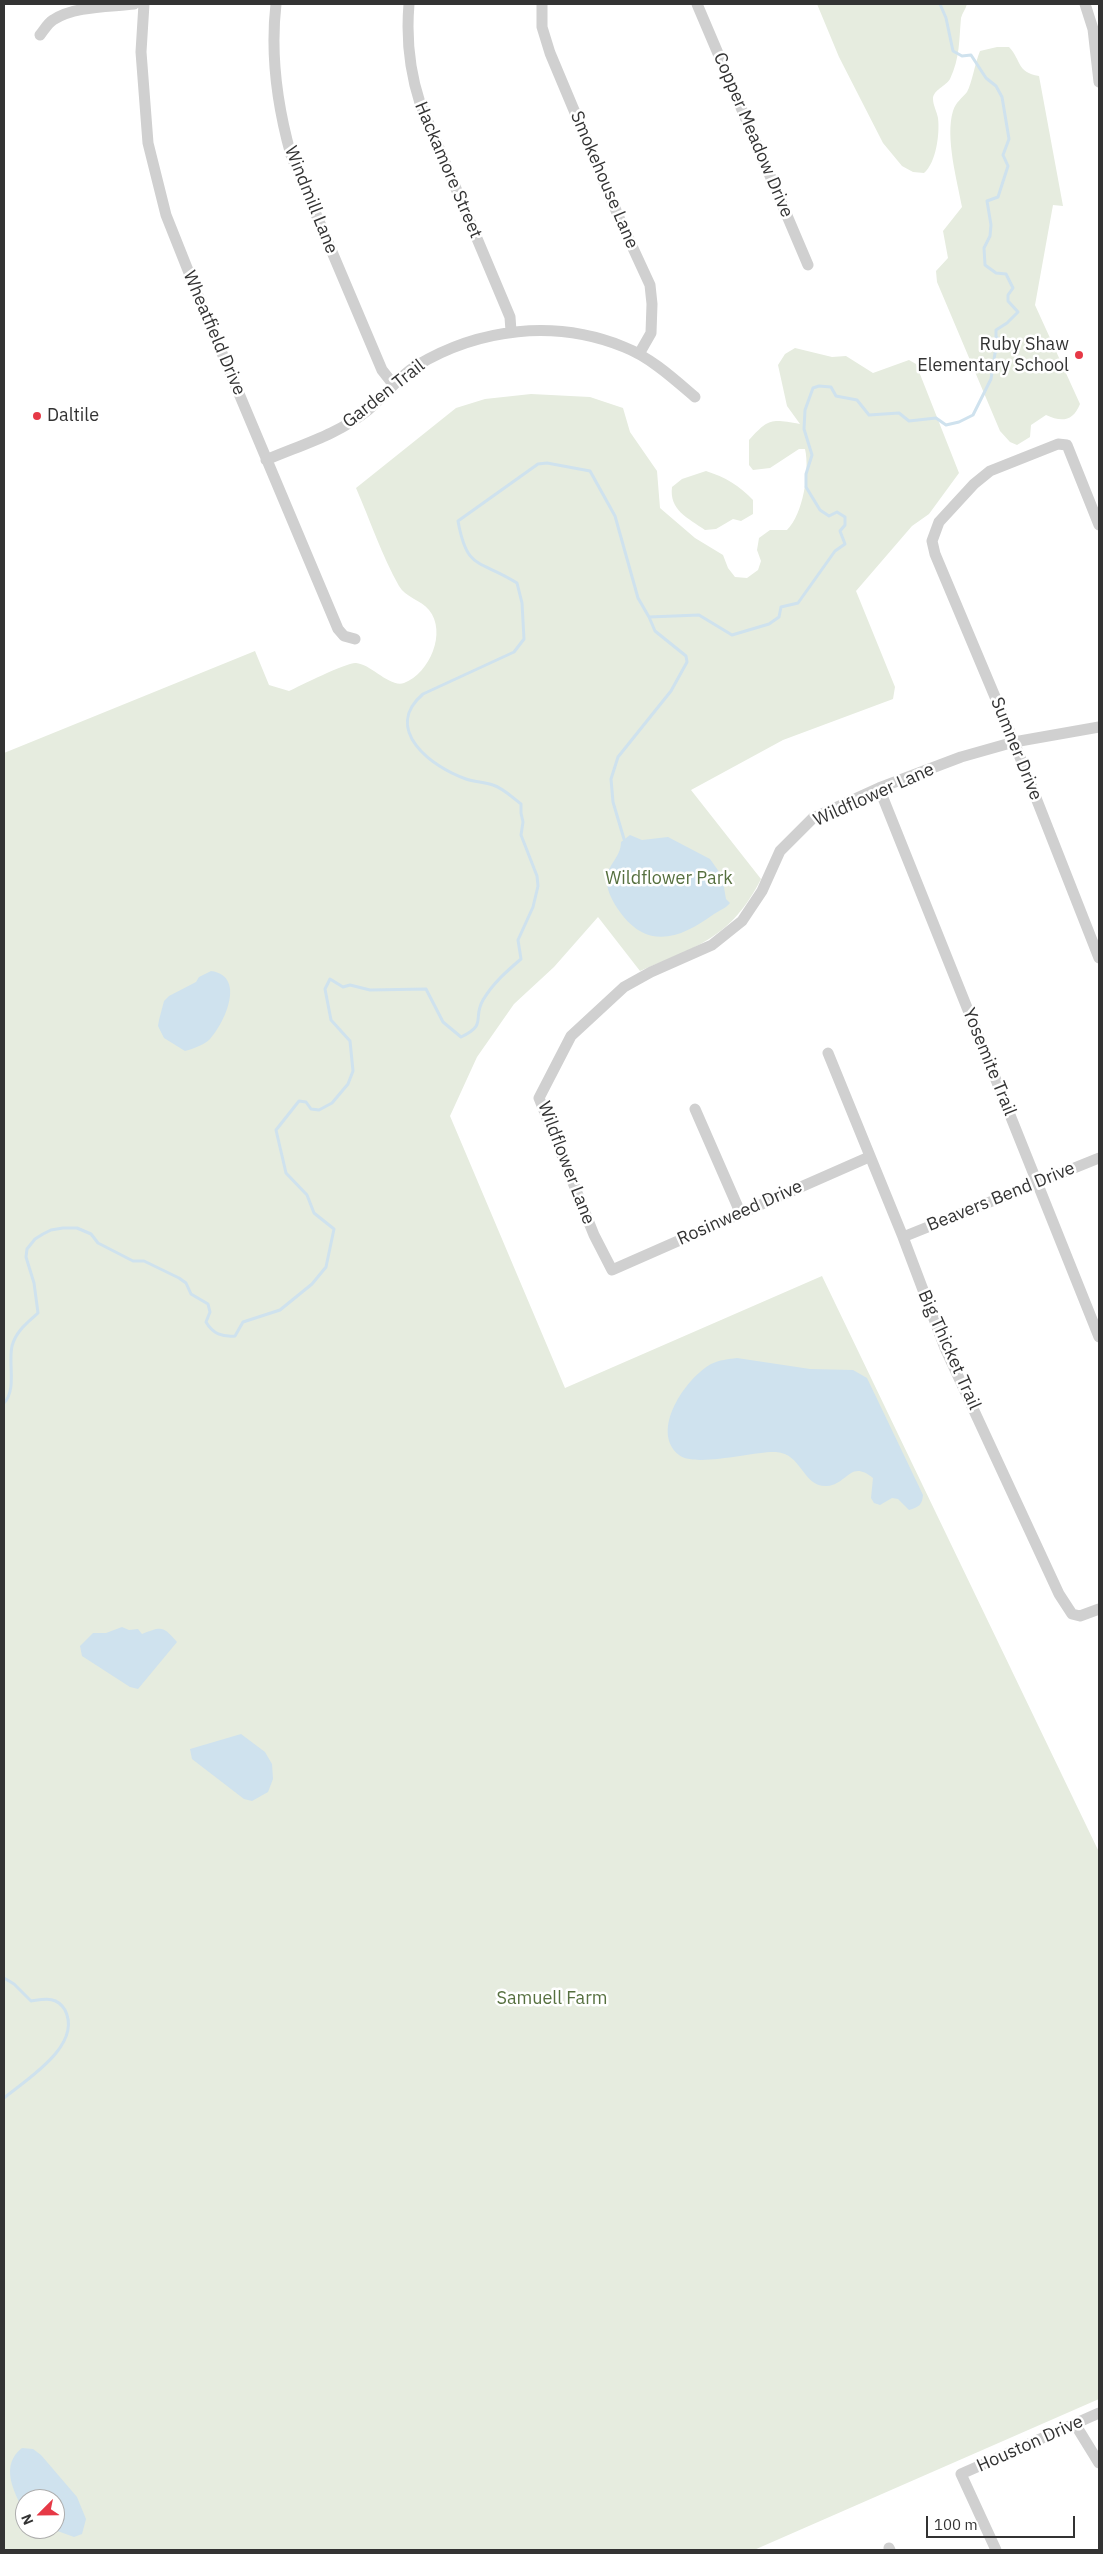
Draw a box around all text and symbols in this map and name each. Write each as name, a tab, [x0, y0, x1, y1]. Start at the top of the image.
street label: Copper Meadow Drive	[708, 49, 798, 221]
street label: Hackamore Street	[409, 98, 487, 242]
street label: Smokehouse Lane	[565, 108, 643, 252]
street label: Windmill Lane	[280, 143, 342, 257]
street label: Wheatfield Drive	[178, 267, 250, 399]
place label: Ruby Shaw Elementary School	[917, 334, 1069, 376]
marker: Ruby Shaw Elementary School	[1073, 349, 1085, 361]
street label: Garden Trail	[339, 355, 429, 433]
place label: Daltile	[47, 405, 99, 427]
marker: Daltile	[31, 410, 43, 422]
street label: Sumner Drive	[986, 694, 1046, 804]
street label: Wildflower Lane	[810, 759, 938, 831]
park label: Wildflower Park	[605, 868, 733, 890]
street label: Yosemite Trail	[958, 1005, 1020, 1119]
street label: Wildflower Lane	[533, 1099, 599, 1227]
street label: Beavers Bend Drive	[924, 1157, 1078, 1237]
street label: Rosinweed Drive	[674, 1176, 806, 1250]
street label: Big Thicket Trail	[913, 1287, 985, 1413]
park label: Samuell Farm	[496, 1988, 608, 2010]
street label: Houston Drive	[973, 2411, 1087, 2477]
north arrow	[15, 2489, 65, 2539]
scale bar	[928, 2506, 1077, 2538]
text: N	[17, 2511, 37, 2528]
text: 100 m	[934, 2515, 978, 2534]

